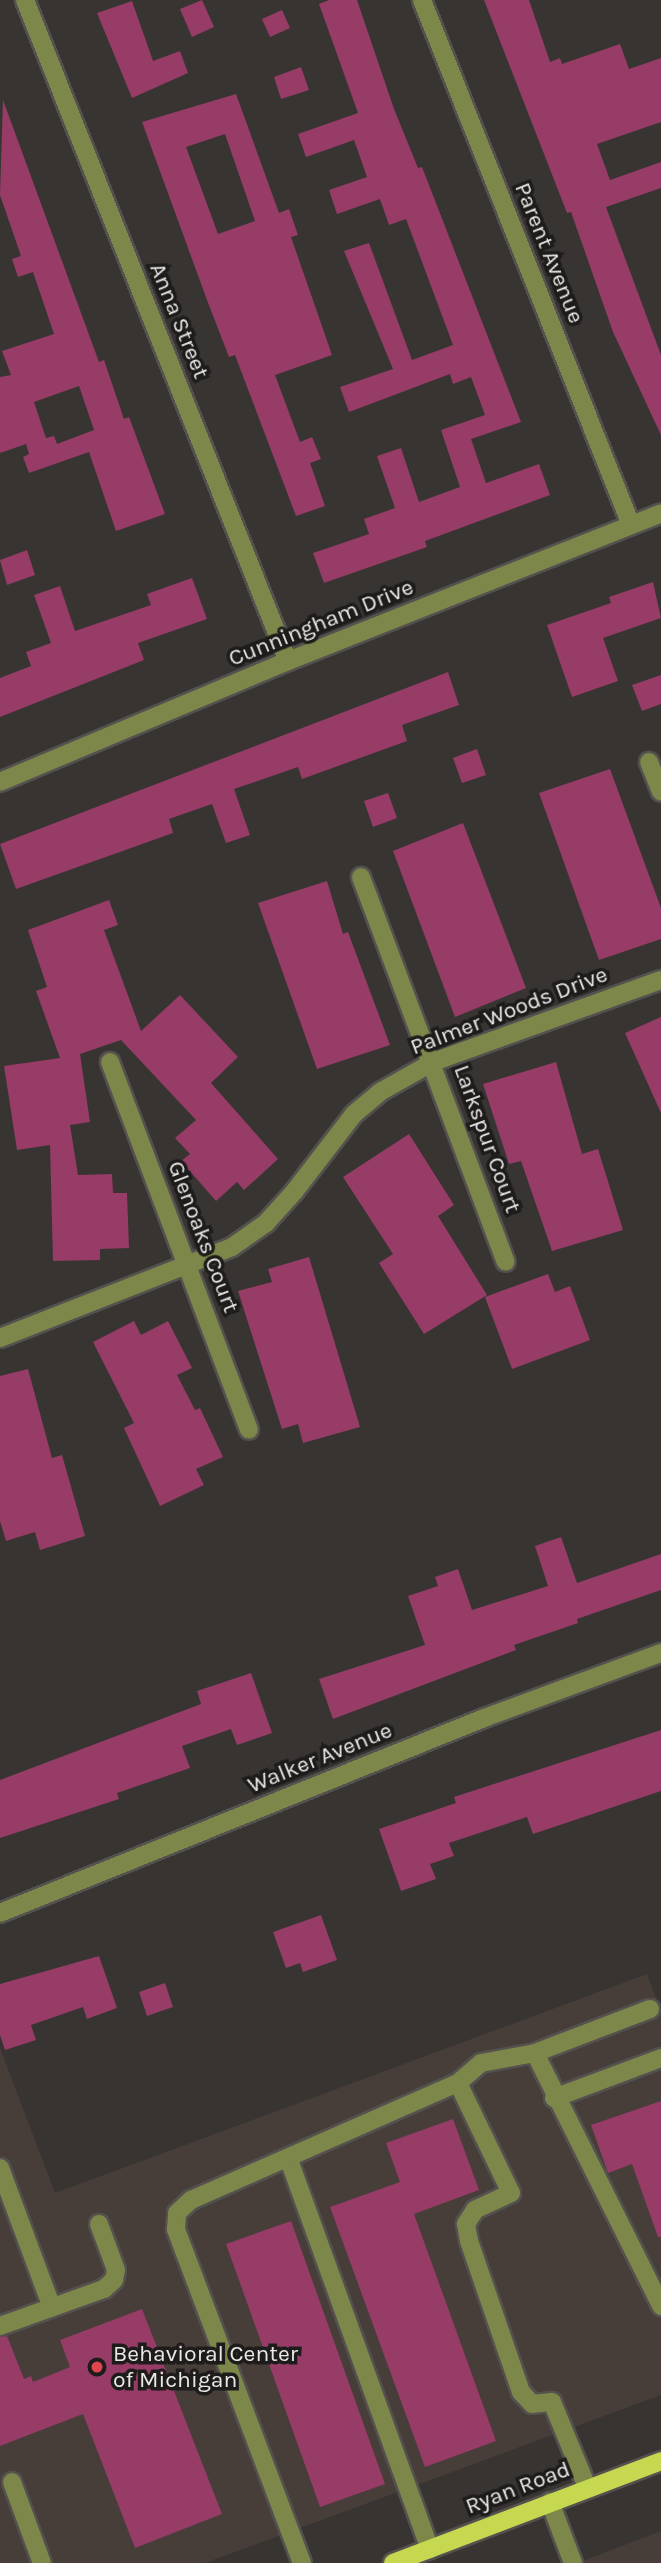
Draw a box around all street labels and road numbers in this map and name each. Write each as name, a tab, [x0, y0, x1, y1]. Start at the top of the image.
street label: Parent Avenue	[508, 179, 590, 327]
street label: Anna Street	[143, 259, 215, 383]
street label: Cunningham Drive	[225, 573, 417, 673]
street label: Palmer Woods Drive	[407, 961, 611, 1061]
street label: Larkspur Court	[447, 1061, 527, 1217]
street label: Glenoaks Court	[161, 1157, 245, 1317]
street label: Walker Avenue	[244, 1717, 396, 1799]
street label: Ryan Road	[462, 2455, 574, 2521]

